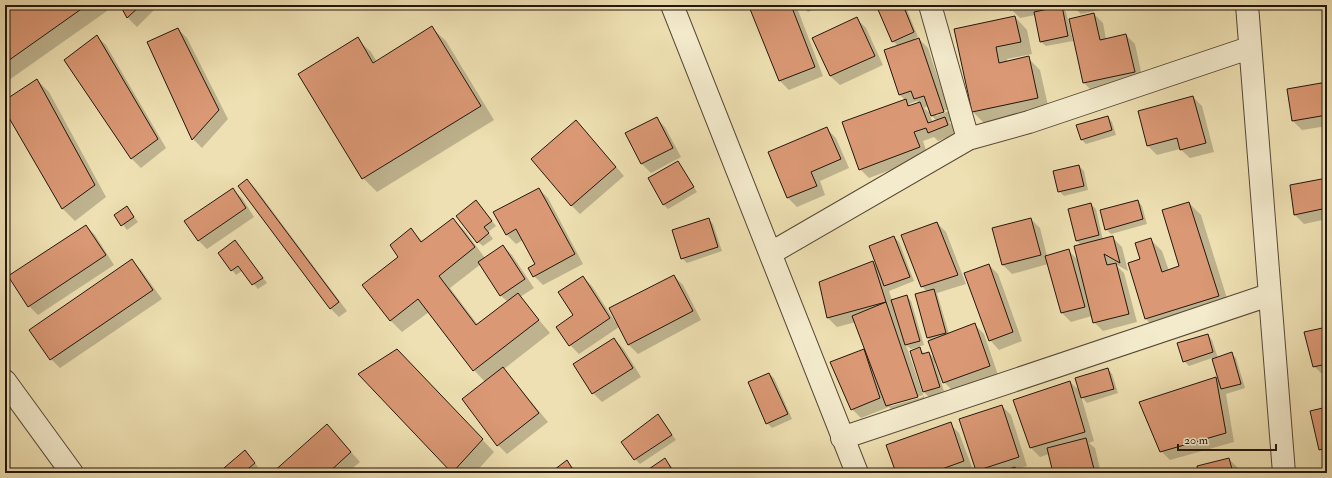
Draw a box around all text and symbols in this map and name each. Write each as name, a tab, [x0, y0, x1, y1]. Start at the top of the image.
scale bar	[1178, 426, 1276, 452]
text: 20 m	[1184, 433, 1209, 448]

